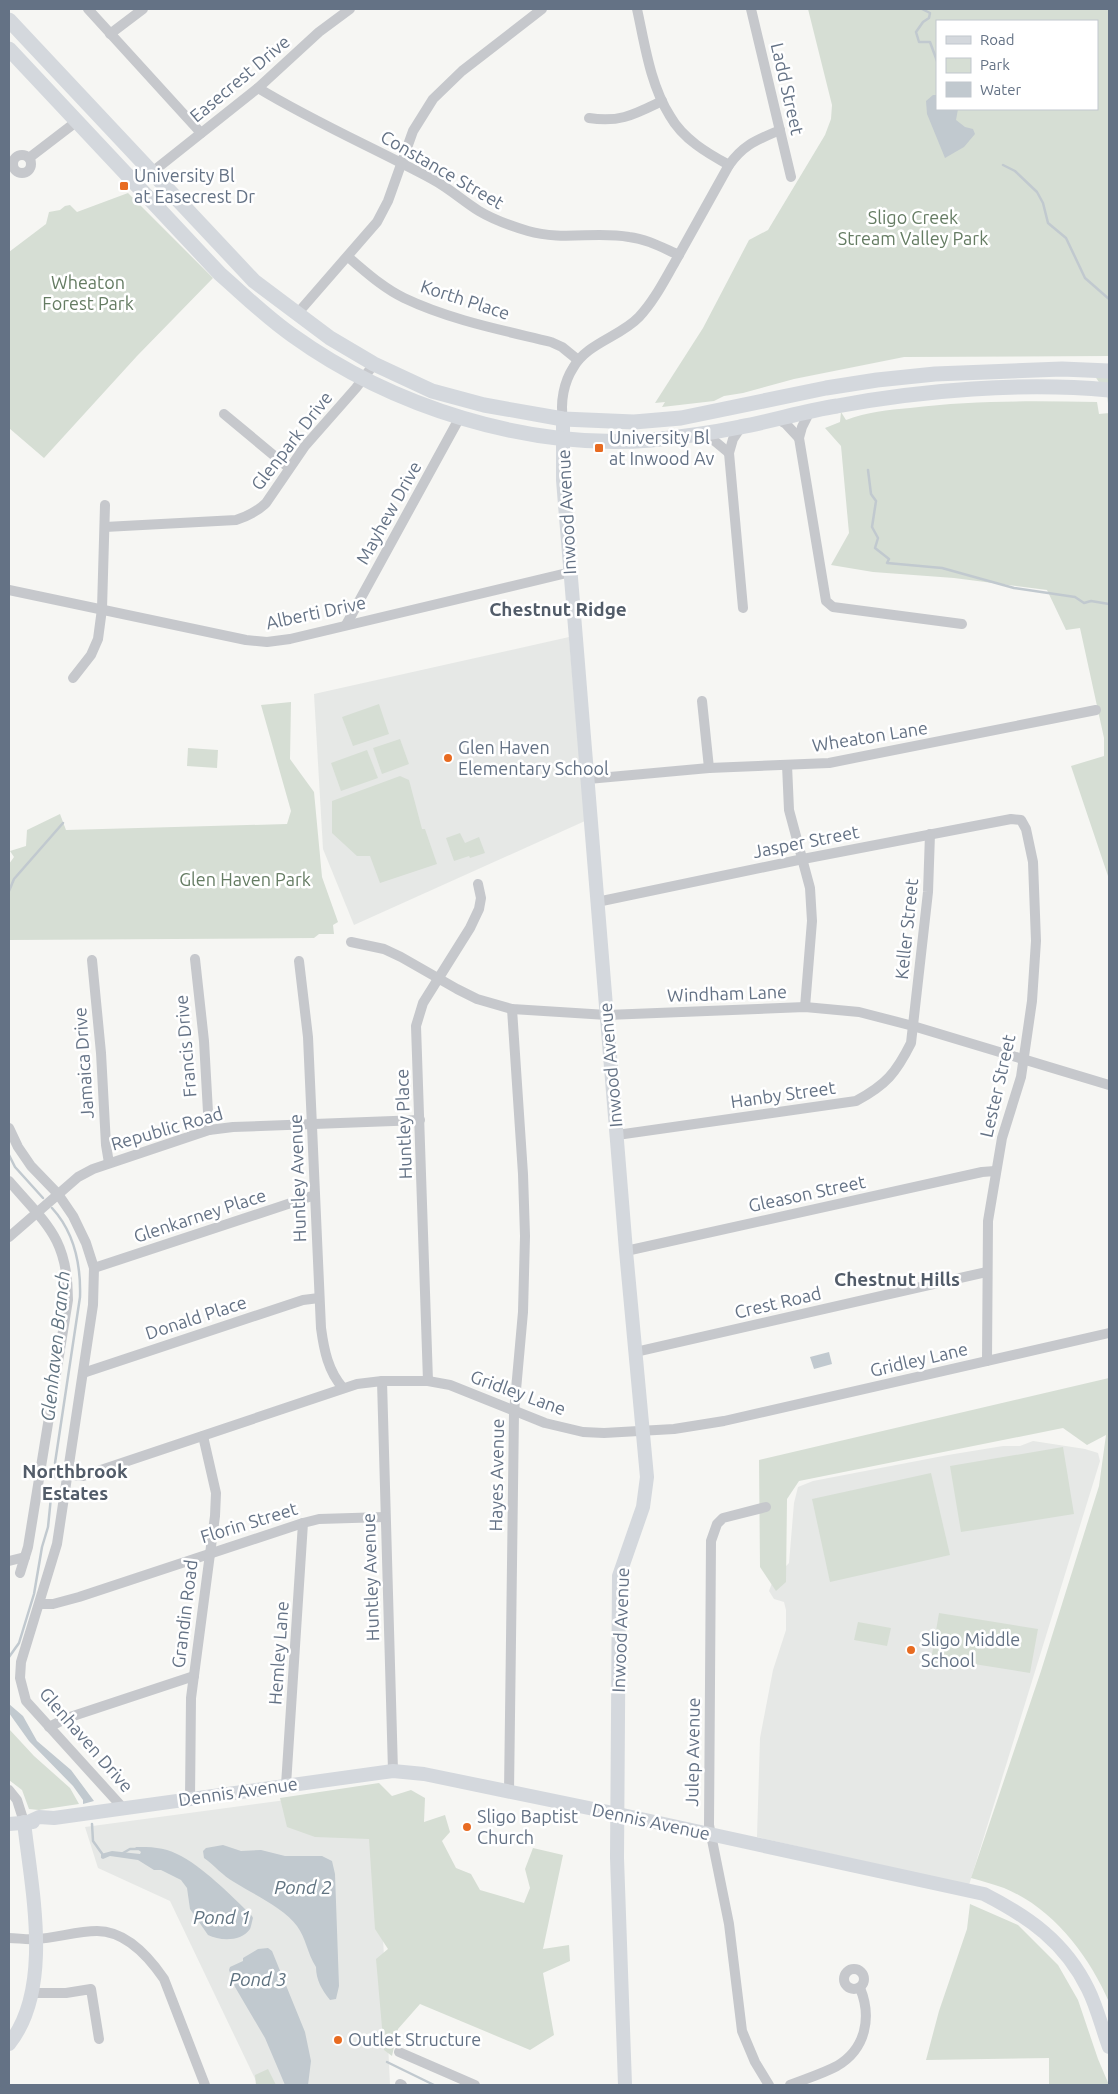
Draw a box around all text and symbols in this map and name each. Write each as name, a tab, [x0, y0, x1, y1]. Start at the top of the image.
legend	[936, 20, 1098, 110]
street label: Easecrest Drive	[186, 31, 293, 126]
text: Road	[980, 31, 1015, 48]
street label: Ladd Street	[768, 41, 808, 137]
text: Park	[980, 56, 1010, 73]
text: Water	[980, 81, 1021, 98]
street label: Constance Street	[377, 126, 508, 213]
place label: University Bl at Easecrest Dr	[134, 165, 255, 206]
marker: University Bl at Easecrest Dr	[118, 180, 130, 192]
park label: Sligo Creek Stream Valley Park	[838, 207, 988, 248]
park label: Wheaton Forest Park	[42, 272, 134, 313]
street label: Korth Place	[418, 275, 512, 323]
street label: Glenpark Drive	[247, 387, 336, 494]
place label: University Bl at Inwood Av	[609, 427, 714, 468]
marker: University Bl at Inwood Av	[593, 442, 605, 454]
street label: Inwood Avenue	[553, 449, 579, 575]
street label: Mayhew Drive	[352, 458, 425, 567]
street label: Alberti Drive	[264, 592, 368, 632]
district label: Chestnut Ridge	[489, 598, 627, 620]
street label: Wheaton Lane	[811, 717, 929, 755]
place label: Glen Haven Elementary School	[458, 737, 609, 778]
marker: Glen Haven Elementary School	[442, 752, 454, 764]
street label: Jasper Street	[751, 821, 861, 861]
park label: Glen Haven Park	[179, 869, 311, 889]
street label: Keller Street	[891, 878, 921, 980]
street label: Windham Lane	[667, 981, 787, 1005]
street label: Francis Drive	[171, 994, 199, 1098]
street label: Inwood Avenue	[595, 1002, 625, 1128]
street label: Jamaica Drive	[69, 1007, 97, 1119]
street label: Lester Street	[975, 1032, 1019, 1139]
street label: Huntley Place	[391, 1068, 415, 1180]
street label: Hanby Street	[729, 1077, 837, 1111]
street label: Republic Road	[108, 1103, 225, 1154]
street label: Huntley Avenue	[285, 1114, 309, 1242]
street label: Gleason Street	[747, 1171, 867, 1215]
street label: Glenkarney Place	[131, 1184, 268, 1246]
district label: Chestnut Hills	[834, 1268, 960, 1290]
water label: Glenhaven Branch	[36, 1270, 74, 1422]
street label: Crest Road	[733, 1282, 823, 1322]
street label: Donald Place	[143, 1291, 249, 1343]
street label: Gridley Lane	[868, 1338, 970, 1380]
street label: Gridley Lane	[468, 1366, 569, 1419]
street label: Hayes Avenue	[485, 1418, 507, 1532]
district label: Northbrook Estates	[22, 1460, 128, 1504]
street label: Florin Street	[198, 1498, 300, 1546]
street label: Huntley Avenue	[358, 1513, 382, 1641]
street label: Grandin Road	[167, 1559, 201, 1669]
street label: Inwood Avenue	[608, 1567, 632, 1693]
street label: Hemley Lane	[264, 1600, 292, 1706]
place label: Sligo Middle School	[921, 1629, 1020, 1670]
marker: Sligo Middle School	[905, 1644, 917, 1656]
street label: Glenhaven Drive	[36, 1683, 138, 1796]
street label: Julep Avenue	[681, 1697, 703, 1807]
street label: Dennis Avenue	[177, 1773, 299, 1809]
street label: Dennis Avenue	[590, 1799, 712, 1843]
place label: Sligo Baptist Church	[477, 1806, 578, 1847]
marker: Sligo Baptist Church	[461, 1821, 473, 1833]
water label: Pond 2	[274, 1876, 332, 1898]
water label: Pond 1	[193, 1906, 251, 1928]
water label: Pond 3	[229, 1968, 287, 1990]
place label: Outlet Structure	[348, 2029, 481, 2049]
marker: Outlet Structure	[332, 2034, 344, 2046]

